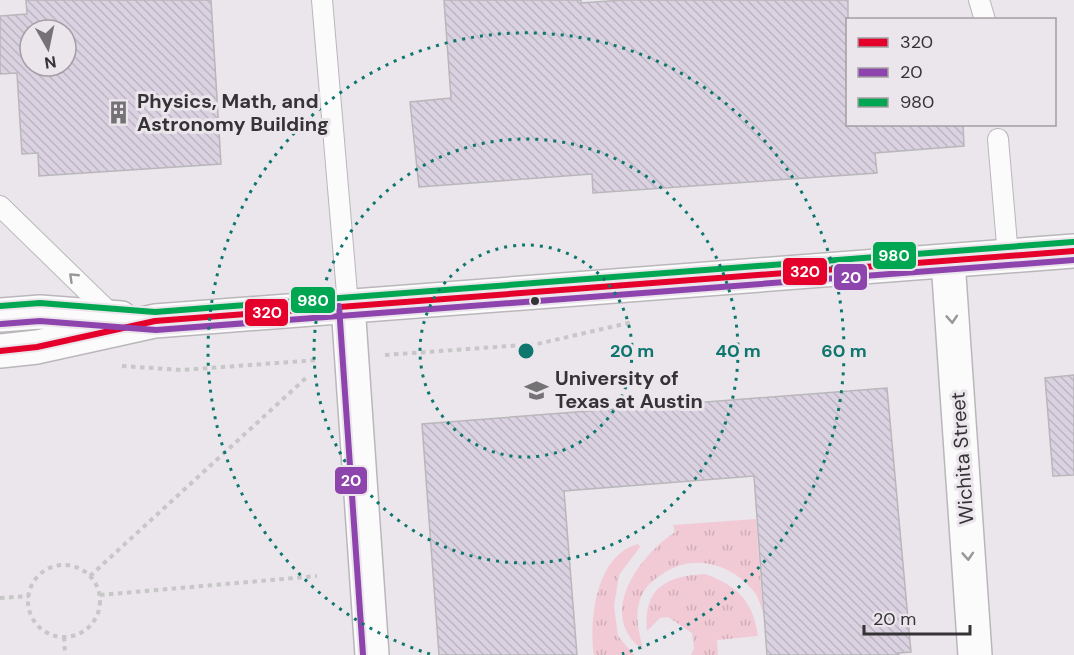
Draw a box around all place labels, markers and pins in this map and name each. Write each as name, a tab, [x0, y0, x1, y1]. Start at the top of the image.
place label: Physics, Math, and Astronomy Building	[137, 88, 329, 137]
building icon: Physics, Math, and Astronomy Building	[106, 100, 132, 126]
unlabelled marker	[529, 295, 541, 307]
centre of rings	[516, 341, 536, 361]
place label: University of Texas at Austin	[555, 365, 703, 414]
school or university icon: University of Texas at Austin	[524, 377, 550, 403]

